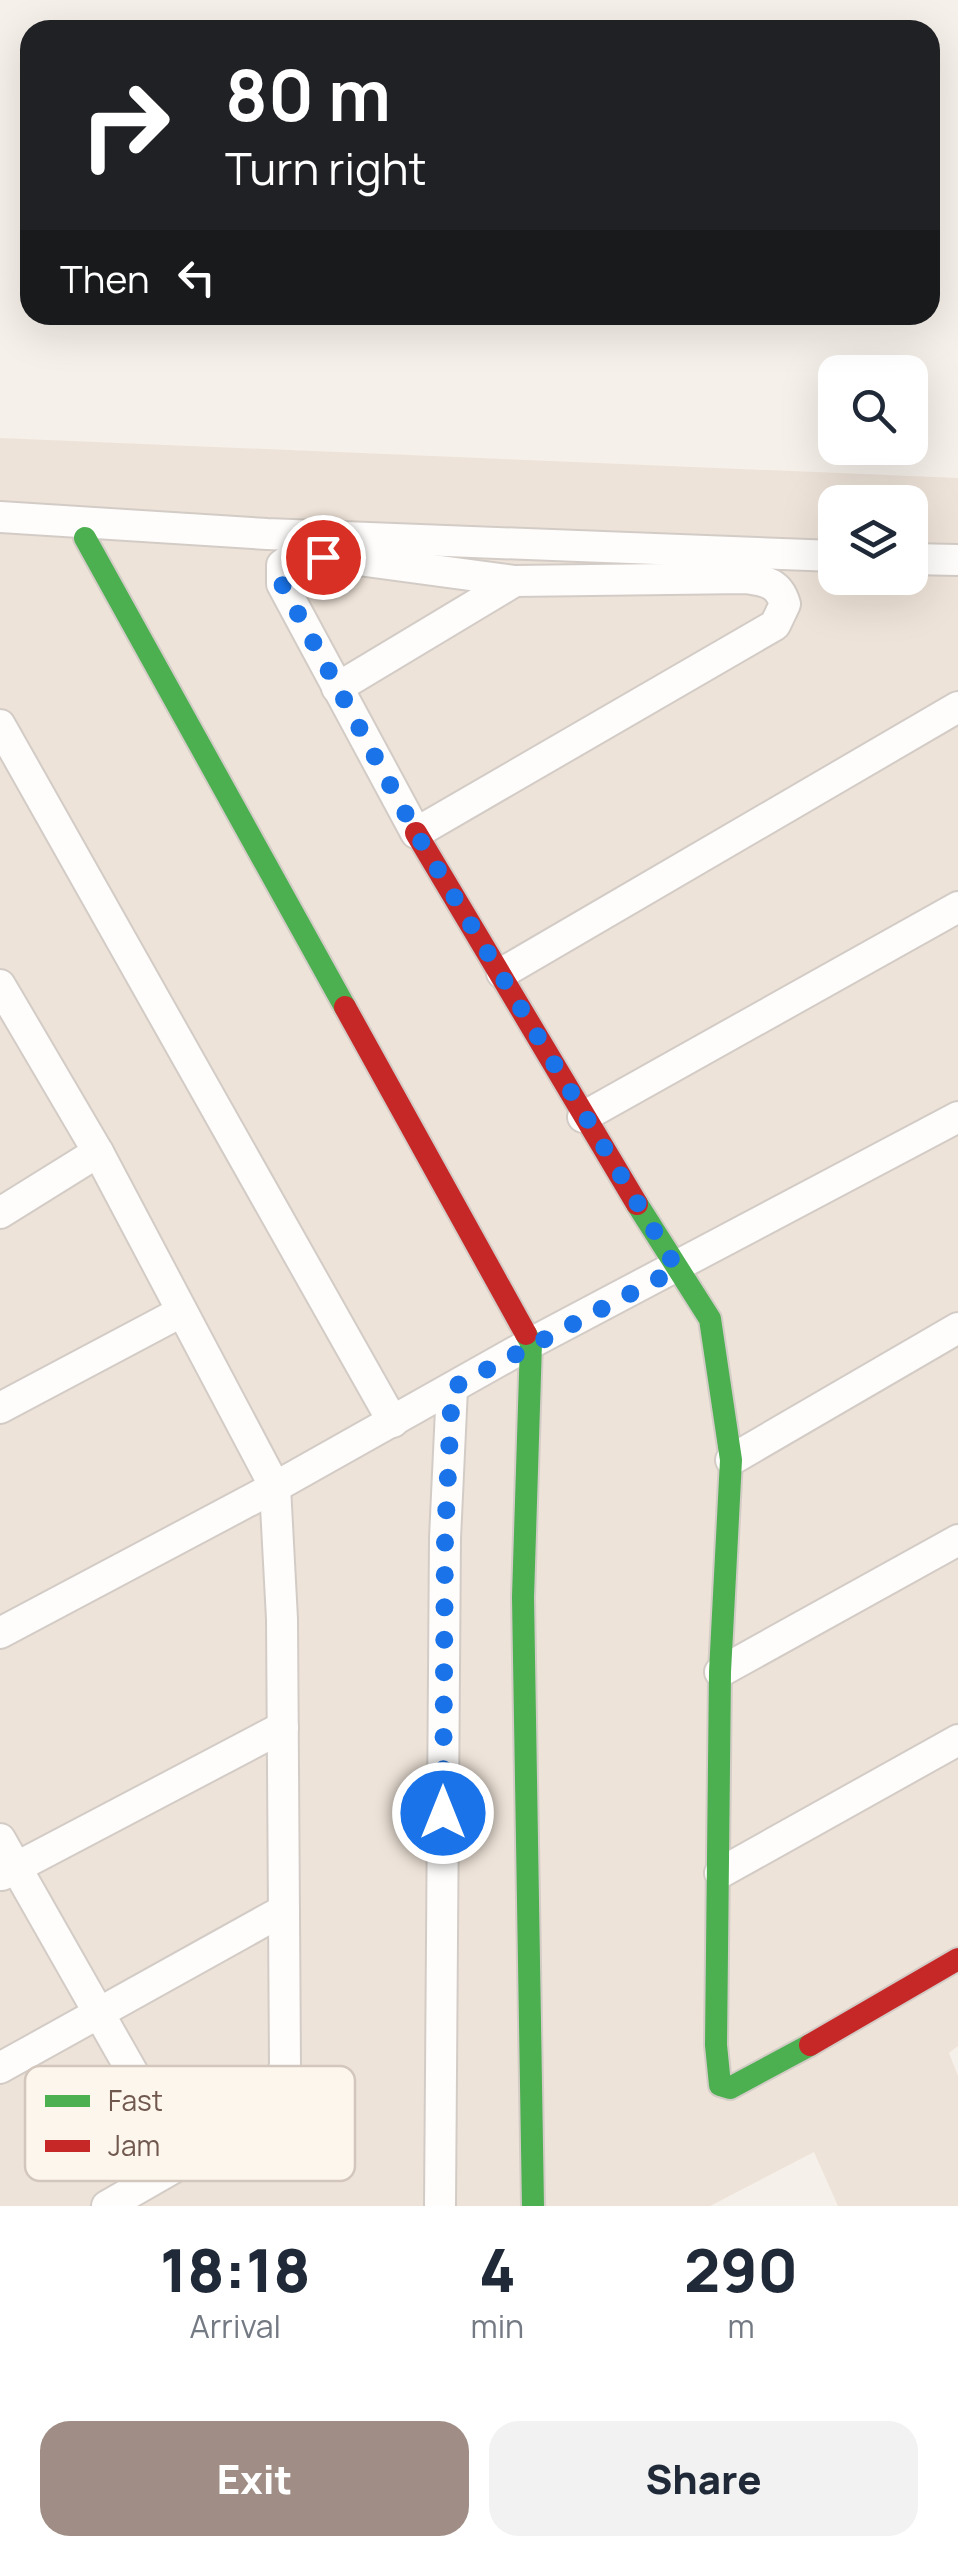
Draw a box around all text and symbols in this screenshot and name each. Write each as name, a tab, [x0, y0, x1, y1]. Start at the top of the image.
text: 80 m	[225, 46, 391, 142]
icon: right	[60, 60, 190, 190]
text: Turn right	[225, 137, 426, 199]
icon: left	[169, 250, 224, 305]
text: Then	[60, 252, 149, 304]
map controls	[818, 355, 928, 595]
button: search	[818, 355, 928, 465]
button: layers	[818, 485, 928, 595]
pin	[281, 515, 366, 600]
icon: arrive	[296, 530, 351, 585]
position arrow	[391, 1761, 495, 1865]
legend	[25, 2066, 355, 2181]
text: Fast	[108, 2081, 163, 2119]
text: Jam	[108, 2126, 160, 2164]
text: 18:18	[160, 2228, 311, 2310]
text: 4	[479, 2228, 516, 2310]
text: 290	[684, 2228, 798, 2310]
text: Arrival	[190, 2304, 281, 2348]
text: min	[471, 2304, 524, 2348]
text: m	[727, 2304, 755, 2348]
button: Exit	[40, 2421, 469, 2536]
button: Share	[489, 2421, 918, 2536]

